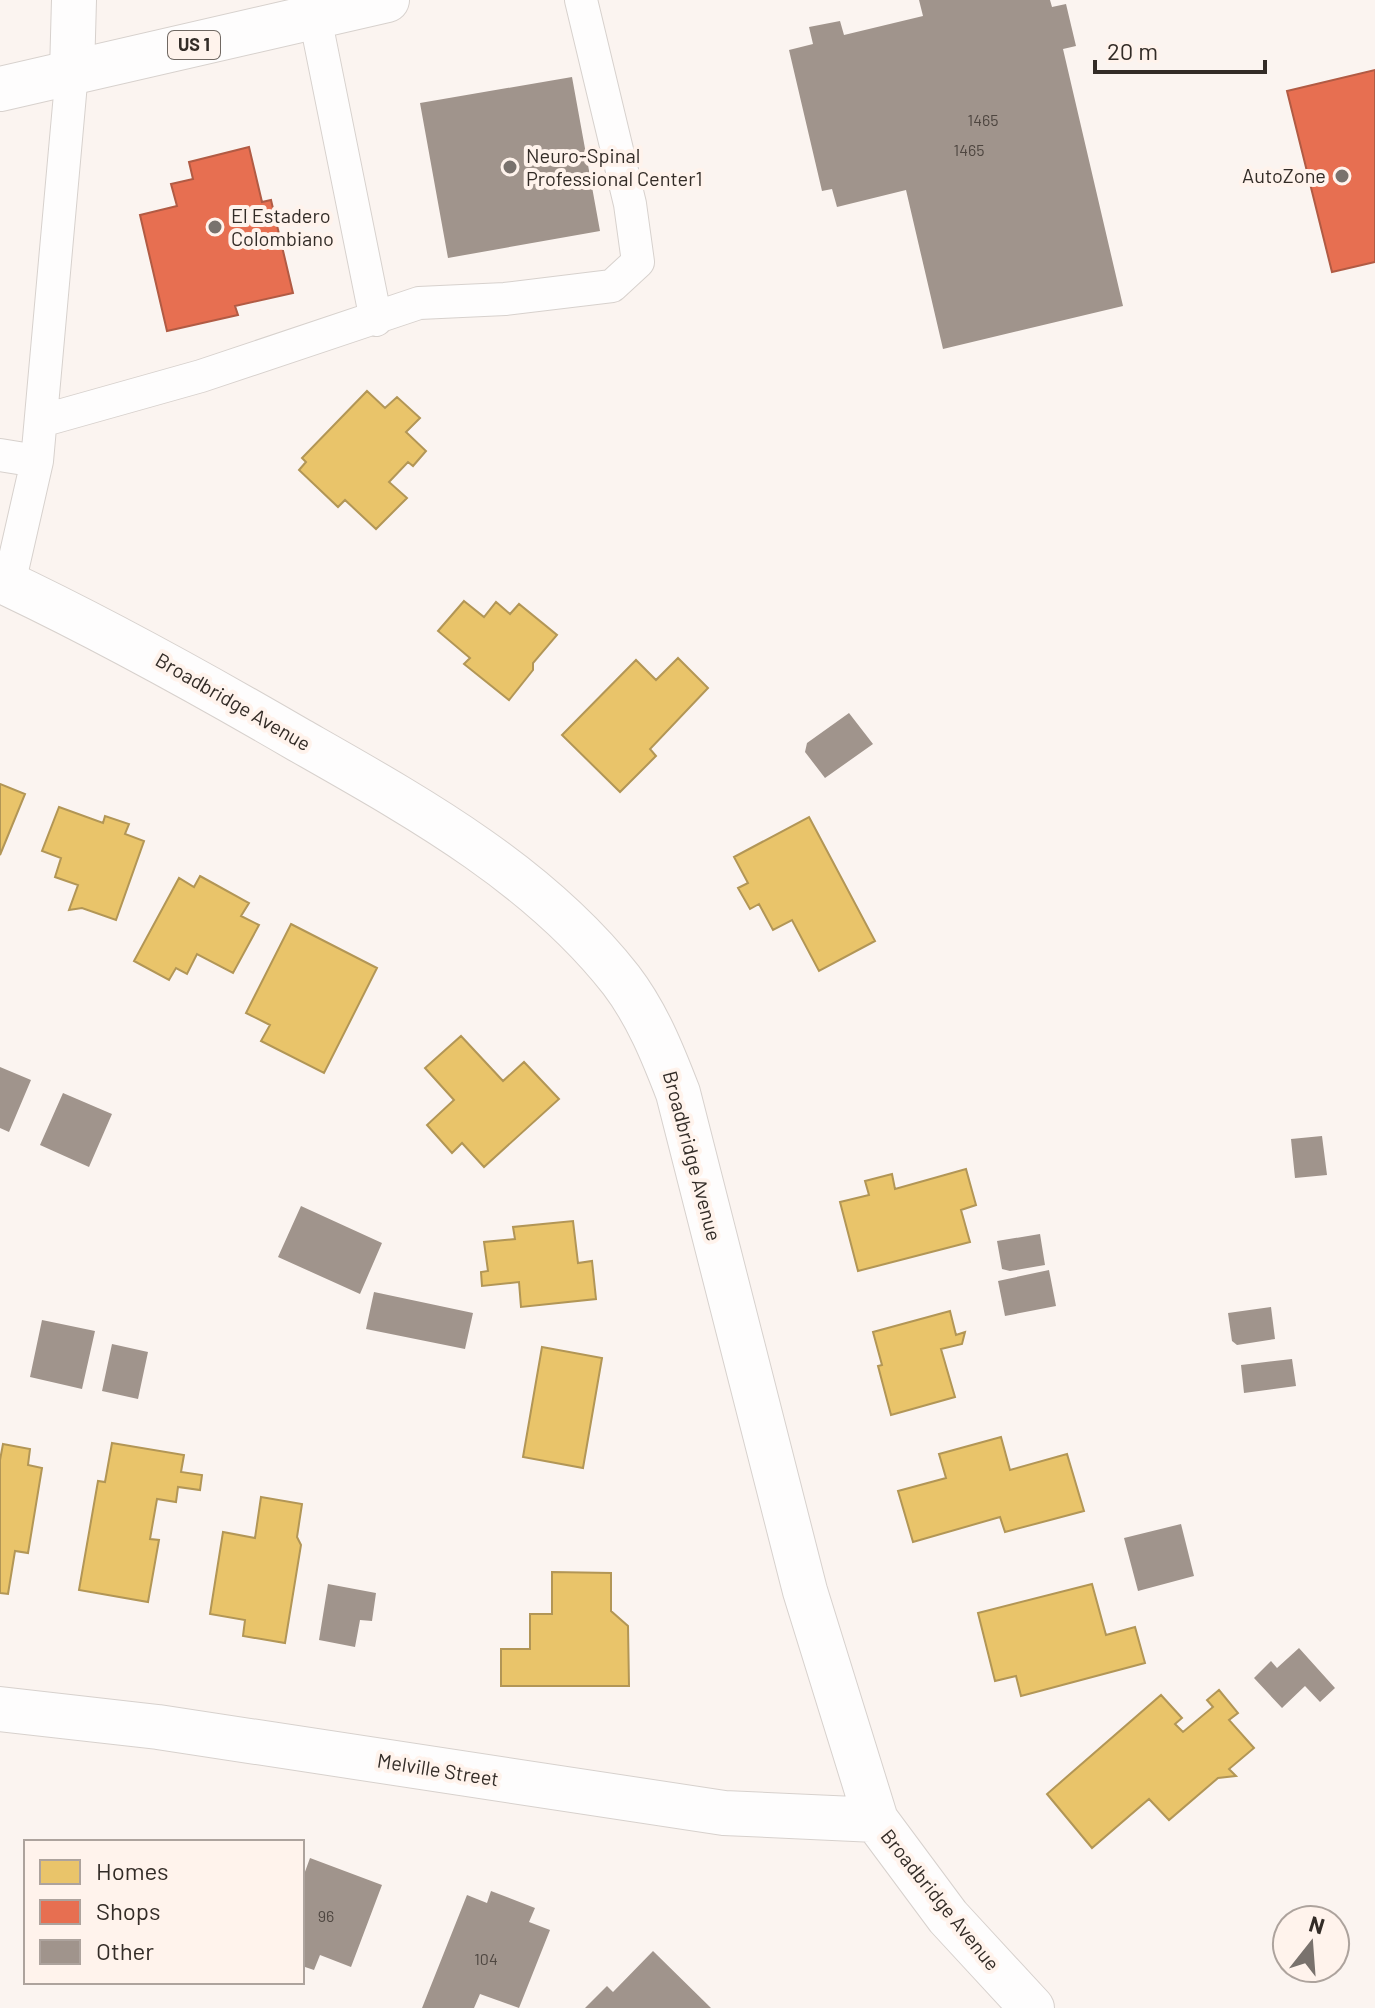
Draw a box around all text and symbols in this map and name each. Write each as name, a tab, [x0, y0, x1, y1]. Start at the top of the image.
scale bar	[1095, 24, 1265, 74]
road number: US 1	[168, 31, 220, 59]
text: 20 m	[1107, 36, 1158, 65]
house number: 1465	[968, 110, 998, 129]
house number: 1465	[954, 140, 984, 159]
place label: Neuro-Spinal Professional Center1	[526, 143, 702, 190]
marker: Neuro-Spinal Professional Center1	[501, 158, 519, 176]
place label: AutoZone	[1242, 163, 1326, 187]
marker: AutoZone	[1333, 167, 1351, 185]
place label: El Estadero Colombiano	[231, 203, 334, 250]
marker: El Estadero Colombiano	[206, 218, 224, 236]
street label: Broadbridge Avenue	[152, 647, 315, 755]
street label: Broadbridge Avenue	[659, 1068, 727, 1243]
street label: Melville Street	[376, 1748, 501, 1790]
street label: Broadbridge Avenue	[876, 1824, 1005, 1975]
legend	[24, 1840, 304, 1984]
text: Homes	[96, 1856, 169, 1885]
text: Shops	[96, 1896, 161, 1925]
north arrow	[1271, 1904, 1351, 1984]
house number: 96	[318, 1906, 334, 1925]
text: N	[1306, 1909, 1328, 1938]
text: Other	[96, 1936, 154, 1965]
house number: 104	[474, 1949, 498, 1968]

